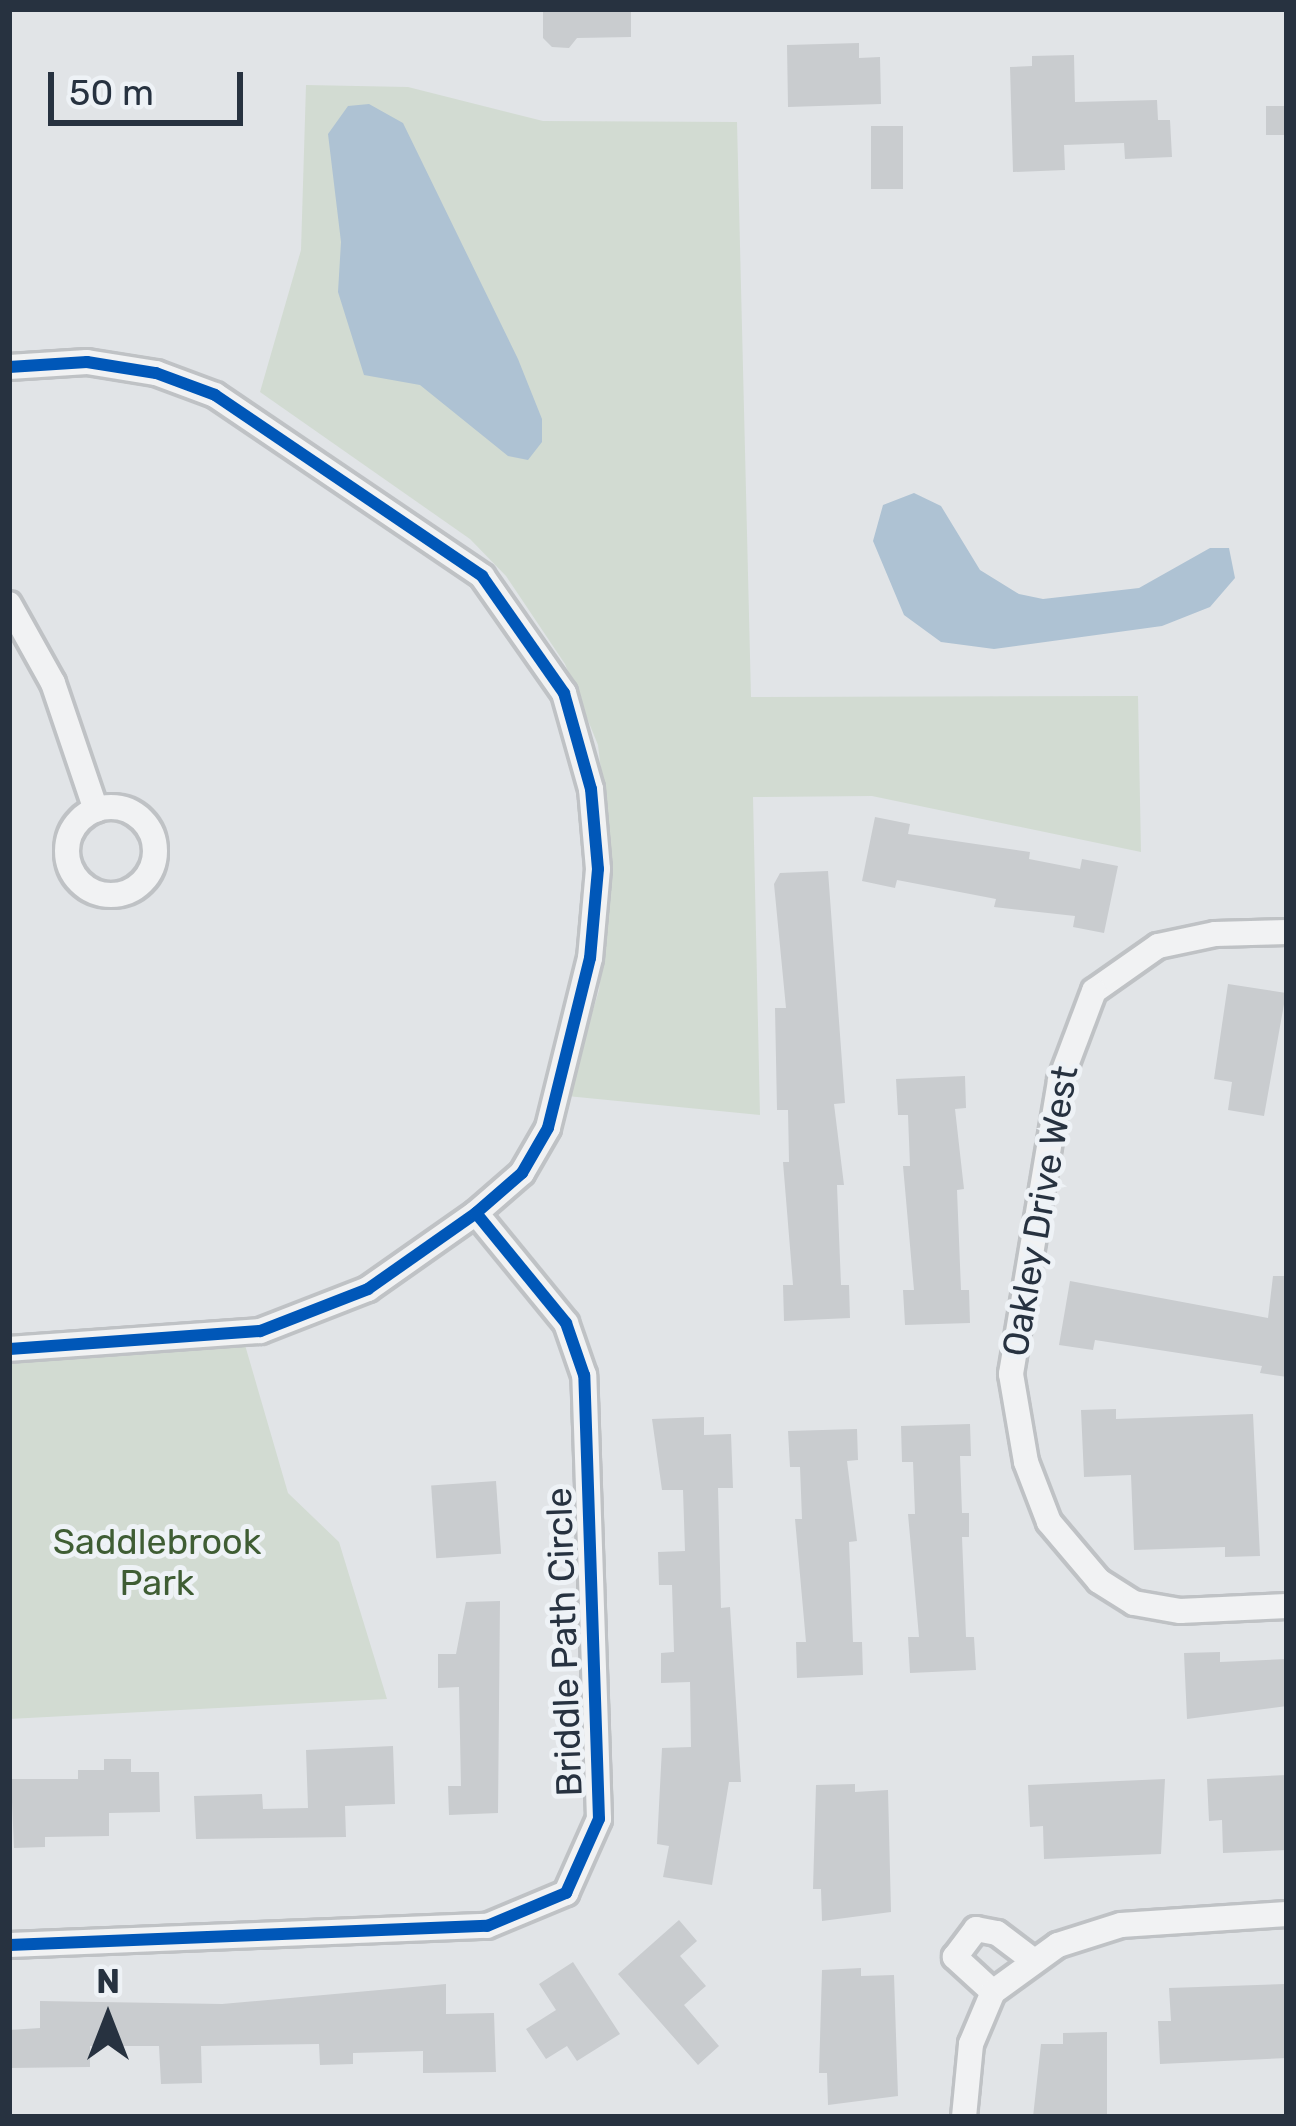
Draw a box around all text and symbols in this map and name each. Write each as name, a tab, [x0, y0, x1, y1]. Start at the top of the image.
scale bar	[54, 48, 249, 122]
text: 50 m	[69, 71, 154, 114]
street label: Oakley Drive West	[993, 1062, 1087, 1360]
street label: Briddle Path Circle	[537, 1487, 591, 1797]
park label: Saddlebrook Park	[53, 1519, 261, 1604]
north arrow	[48, 1958, 168, 2078]
text: N	[96, 1962, 120, 2001]

